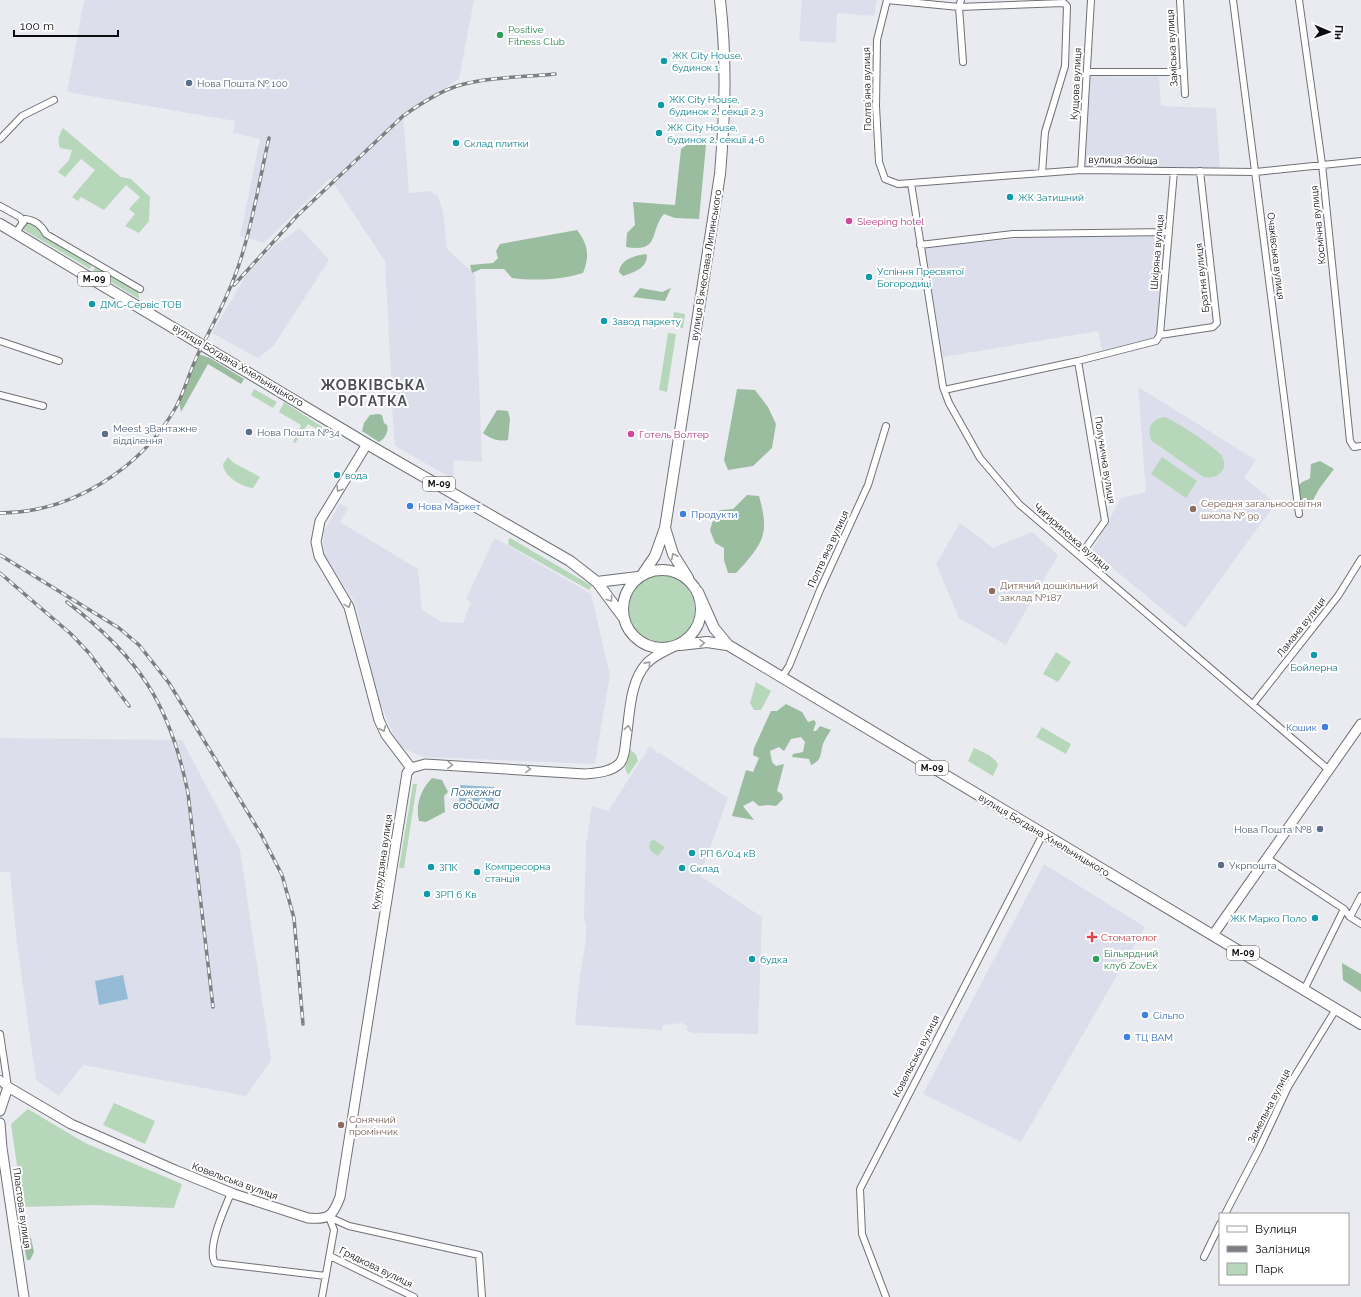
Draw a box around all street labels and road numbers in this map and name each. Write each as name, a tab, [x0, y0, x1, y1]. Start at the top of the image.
street label: Заміська вулиця	[1164, 9, 1180, 87]
street label: Полтвʼяна вулиця	[861, 47, 873, 131]
street label: Кущова вулиця	[1069, 48, 1083, 120]
street label: вулиця Збоїща	[1088, 154, 1158, 166]
street label: Космічна вулиця	[1308, 185, 1328, 265]
street label: вулиця Вʼячеслава Липинського	[689, 189, 723, 341]
street label: Очаківська вулиця	[1265, 212, 1287, 300]
street label: Шкіряна вулиця	[1148, 214, 1166, 290]
street label: Братня вулиця	[1193, 243, 1211, 313]
road number: М-09	[78, 272, 110, 286]
street label: вулиця Богдана Хмельницького	[171, 321, 305, 409]
street label: Полунична вулиця	[1093, 416, 1117, 504]
road number: М-09	[423, 477, 455, 491]
street label: Чигиринська вулиця	[1032, 501, 1112, 573]
street label: Полтвʼяна вулиця	[805, 509, 851, 589]
street label: Ламана вулиця	[1274, 595, 1328, 659]
road number: М-09	[916, 761, 948, 775]
street label: вулиця Богдана Хмельницького	[977, 791, 1111, 879]
street label: Кукурудзяна вулиця	[370, 814, 394, 910]
road number: М-09	[1227, 946, 1259, 960]
street label: Ковельська вулиця	[891, 1013, 941, 1099]
street label: Земельна вулиця	[1245, 1067, 1293, 1145]
street label: Ковельська вулиця	[191, 1160, 279, 1202]
street label: Пластова вулиця	[11, 1167, 33, 1249]
street label: Грядкова вулиця	[338, 1245, 414, 1289]

